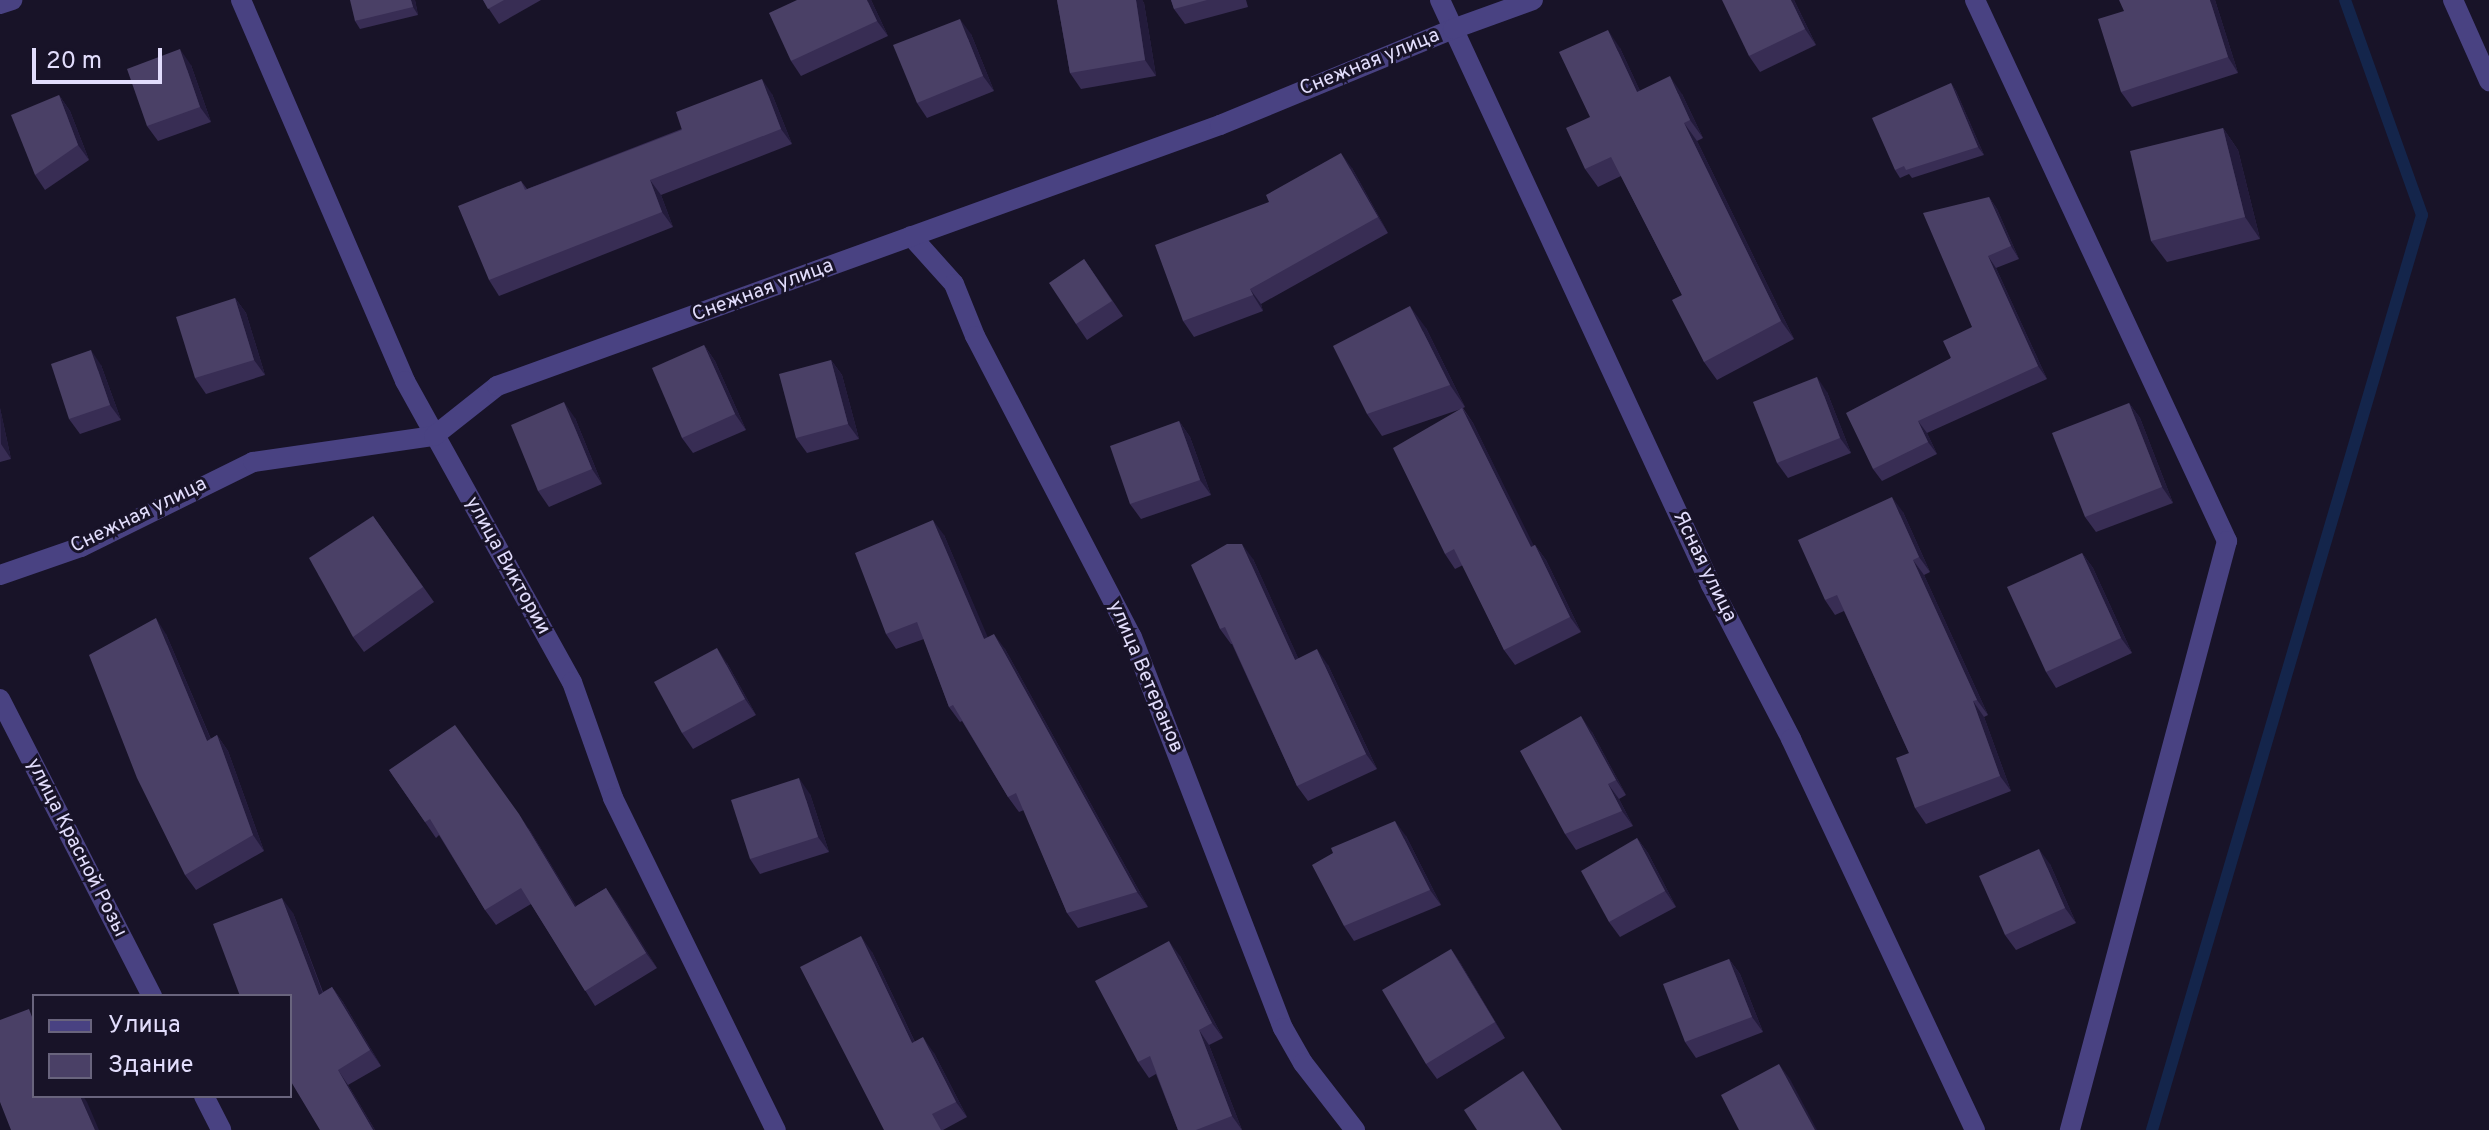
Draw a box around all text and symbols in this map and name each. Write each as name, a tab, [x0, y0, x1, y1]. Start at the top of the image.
street label: Снежная улица	[1297, 24, 1443, 102]
scale bar	[36, 32, 166, 82]
text: 20 m	[46, 47, 102, 77]
street label: Снежная улица	[689, 254, 837, 328]
street label: Снежная улица	[67, 473, 211, 559]
street label: улица Виктории	[459, 493, 555, 639]
street label: Ясная улица	[1667, 508, 1741, 626]
street label: улица Ветеранов	[1102, 597, 1188, 757]
street label: улица Красной Розы	[20, 755, 132, 941]
legend	[32, 994, 292, 1098]
text: Улица	[108, 1011, 181, 1041]
text: Здание	[108, 1051, 194, 1081]

